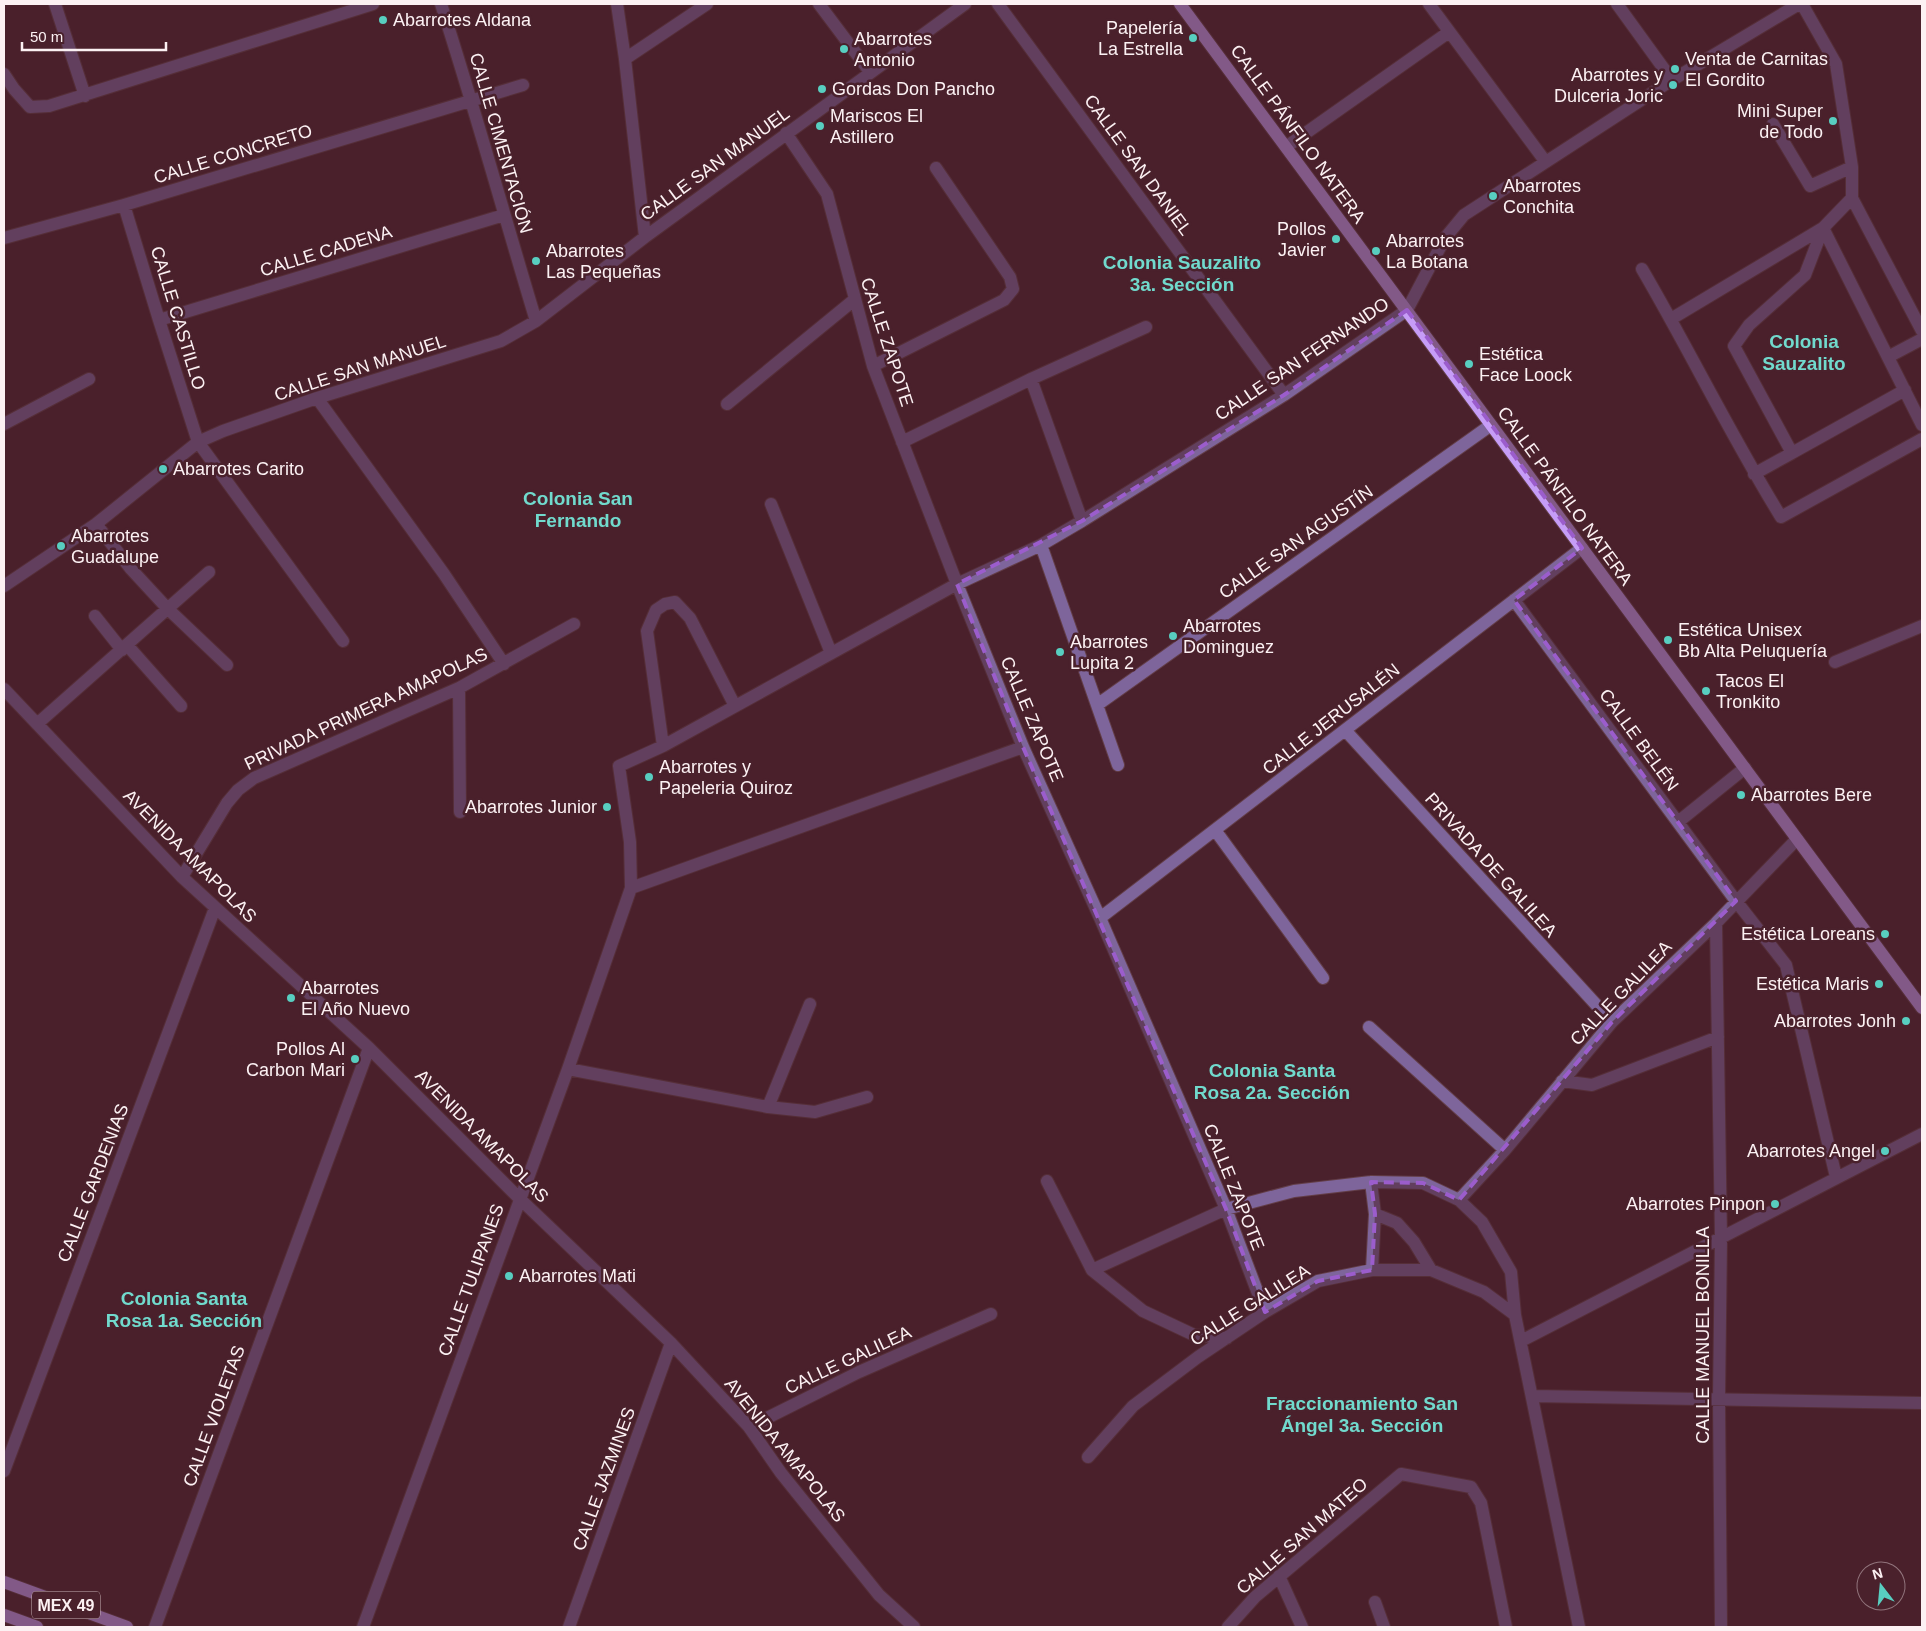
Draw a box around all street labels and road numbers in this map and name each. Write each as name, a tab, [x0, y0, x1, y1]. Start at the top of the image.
street label: CALLE PÁNFILO NATERA	[1227, 41, 1369, 227]
street label: CALLE CIMENTACIÓN	[466, 50, 537, 235]
street label: CALLE SAN DANIEL	[1080, 91, 1196, 239]
street label: CALLE SAN MANUEL	[637, 103, 793, 225]
street label: CALLE CONCRETO	[151, 120, 315, 188]
street label: CALLE CADENA	[258, 221, 394, 281]
street label: CALLE CASTILLO	[147, 244, 209, 392]
street label: CALLE ZAPOTE	[857, 275, 917, 409]
street label: CALLE SAN FERNANDO	[1211, 293, 1393, 425]
street label: CALLE SAN MANUEL	[272, 331, 448, 405]
street label: CALLE PÁNFILO NATERA	[1494, 403, 1636, 589]
street label: CALLE SAN AGUSTÍN	[1215, 481, 1377, 603]
street label: PRIVADA PRIMERA AMAPOLAS	[241, 644, 491, 774]
street label: CALLE ZAPOTE	[997, 653, 1067, 785]
street label: CALLE JERUSALÉN	[1259, 659, 1403, 779]
street label: CALLE BELÉN	[1595, 685, 1683, 795]
street label: AVENIDA AMAPOLAS	[119, 785, 261, 927]
street label: PRIVADA DE GALILEA	[1421, 789, 1561, 941]
street label: CALLE GALILEA	[1566, 937, 1676, 1049]
street label: AVENIDA AMAPOLAS	[411, 1065, 553, 1207]
street label: CALLE GARDENIAS	[54, 1101, 132, 1265]
street label: CALLE ZAPOTE	[1200, 1121, 1268, 1253]
street label: CALLE TULIPANES	[434, 1201, 508, 1359]
street label: CALLE MANUEL BONILLA	[1693, 1226, 1713, 1444]
street label: CALLE GALILEA	[1187, 1260, 1313, 1350]
street label: CALLE GALILEA	[782, 1322, 914, 1398]
street label: CALLE VIOLETAS	[179, 1343, 249, 1489]
street label: AVENIDA AMAPOLAS	[721, 1374, 849, 1526]
street label: CALLE JAZMINES	[569, 1405, 639, 1553]
street label: CALLE SAN MATEO	[1233, 1474, 1371, 1598]
road number: MEX 49	[32, 1592, 100, 1618]

